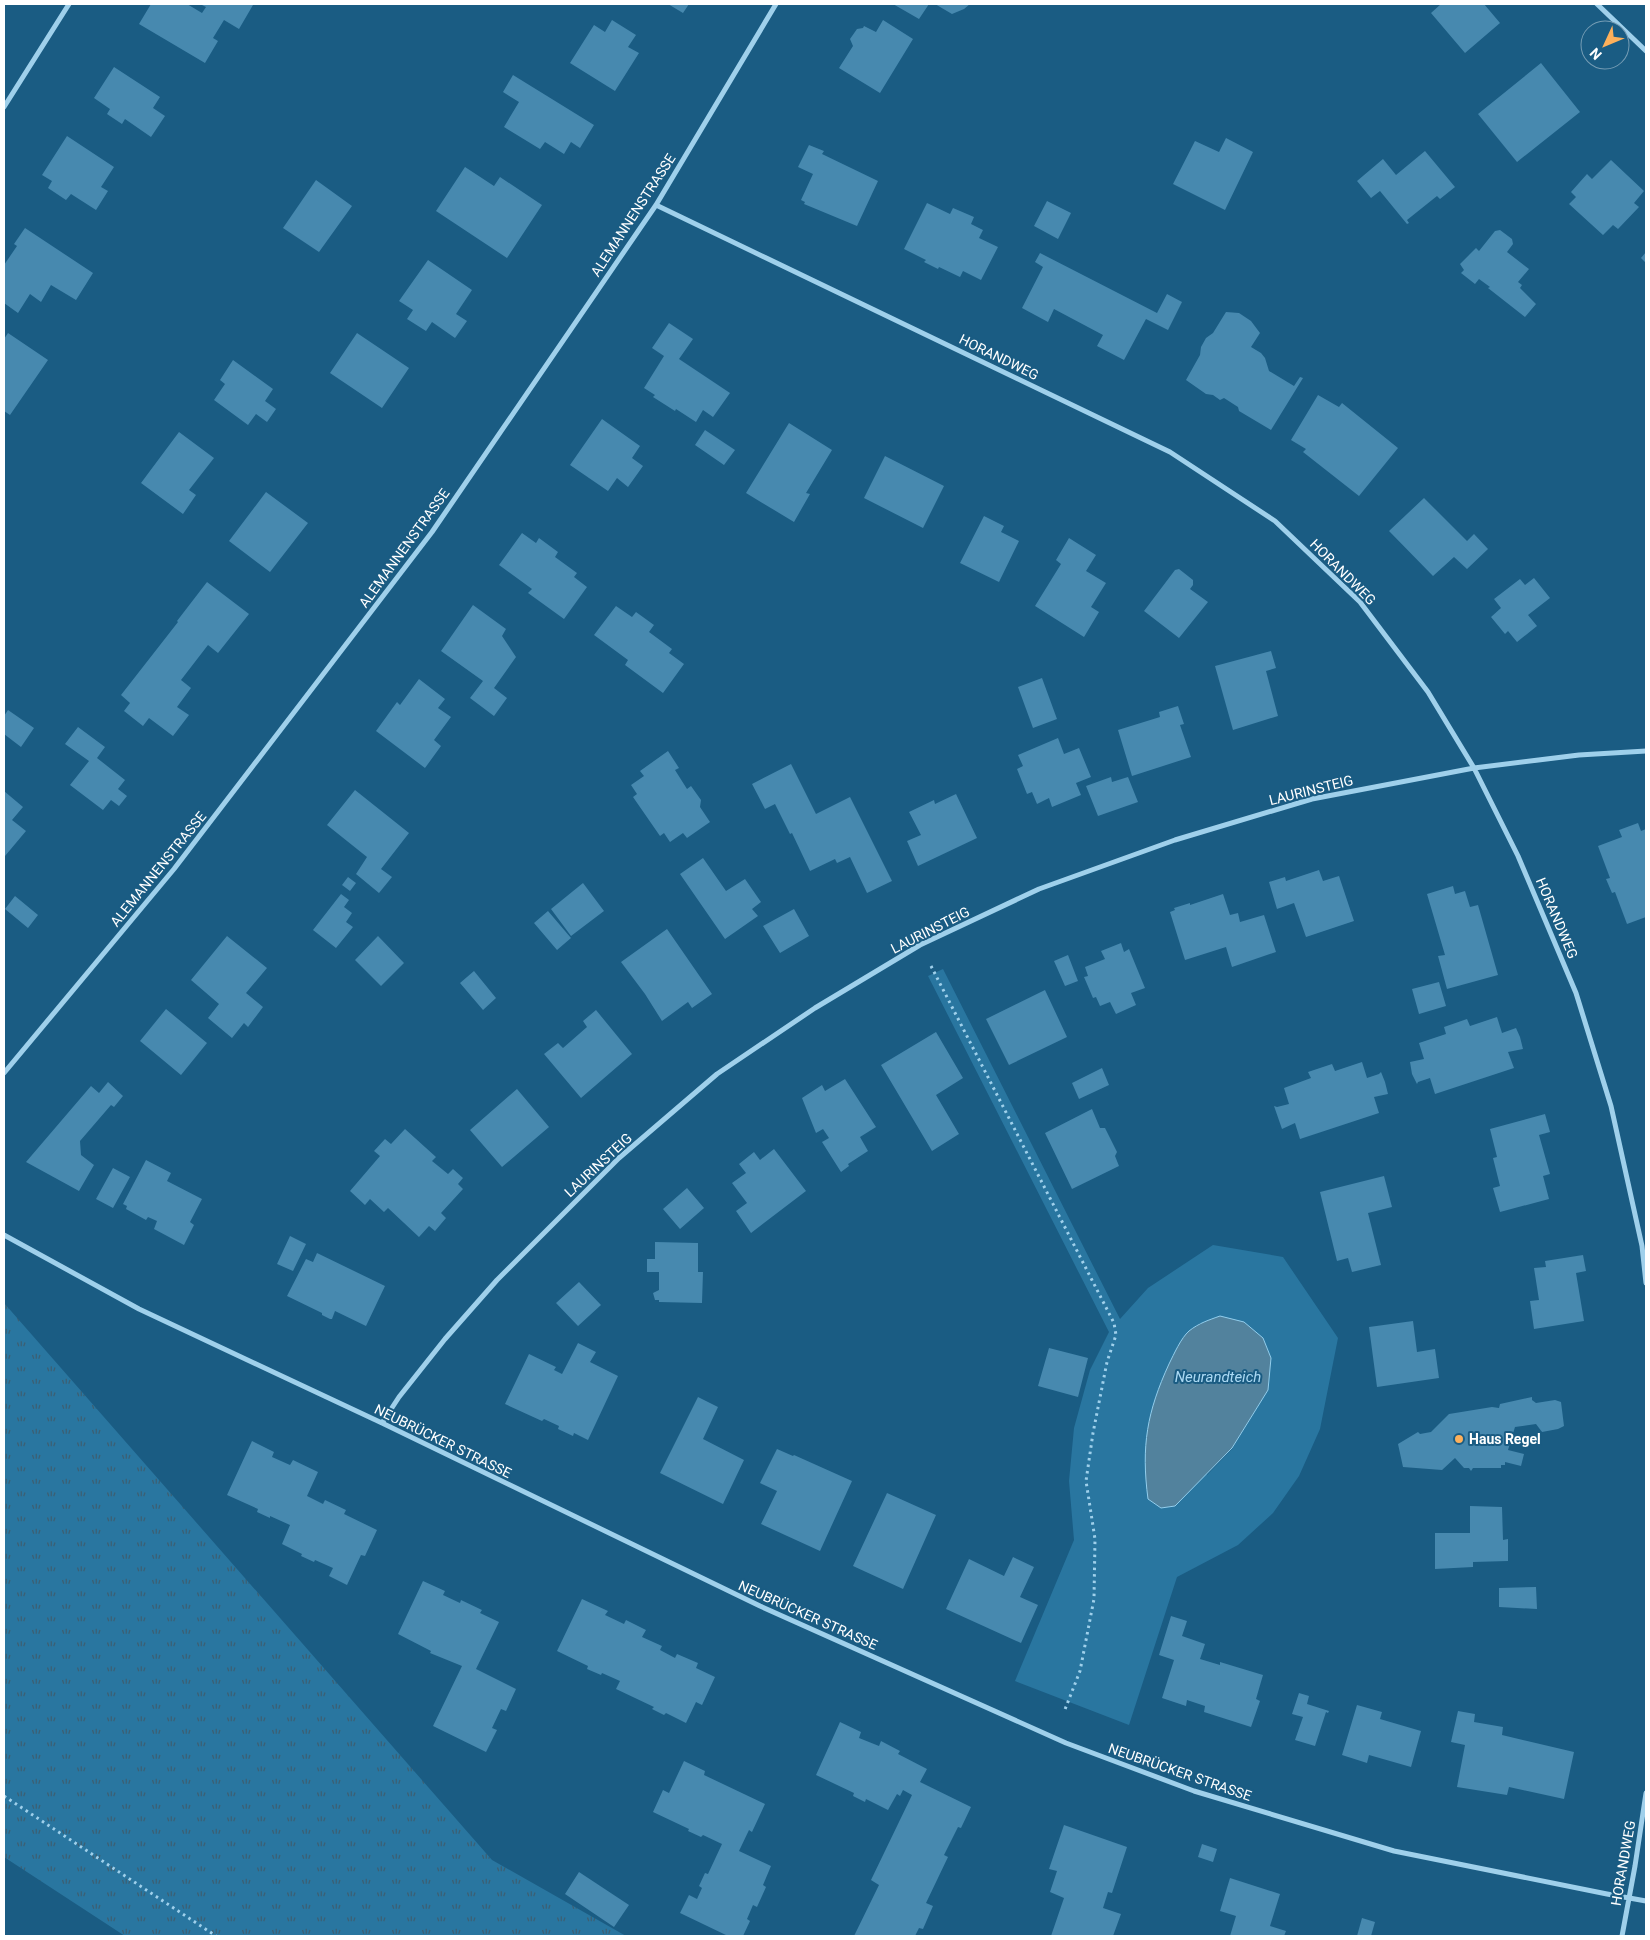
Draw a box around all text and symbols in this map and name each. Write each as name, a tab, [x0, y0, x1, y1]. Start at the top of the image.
north arrow	[1580, 20, 1630, 70]
text: N	[1586, 45, 1605, 63]
street label: ALEMANNENSTRASSE	[587, 151, 679, 279]
street label: HORANDWEG	[957, 331, 1041, 383]
street label: ALEMANNENSTRASSE	[355, 485, 453, 611]
street label: HORANDWEG	[1307, 536, 1379, 608]
street label: LAURINSTEIG	[1267, 772, 1355, 808]
street label: ALEMANNENSTRASSE	[107, 808, 209, 930]
street label: HORANDWEG	[1533, 875, 1581, 961]
street label: LAURINSTEIG	[888, 903, 972, 957]
street label: LAURINSTEIG	[561, 1130, 635, 1200]
water label: Neurandteich	[1175, 1368, 1261, 1386]
street label: NEUBRÜCKER STRASSE	[372, 1401, 514, 1481]
place label: Haus Regel	[1469, 1431, 1541, 1447]
marker: Haus Regel	[1453, 1433, 1465, 1445]
street label: NEUBRÜCKER STRASSE	[736, 1577, 880, 1653]
street label: NEUBRÜCKER STRASSE	[1106, 1740, 1254, 1804]
street label: HORANDWEG	[1608, 1819, 1638, 1907]

